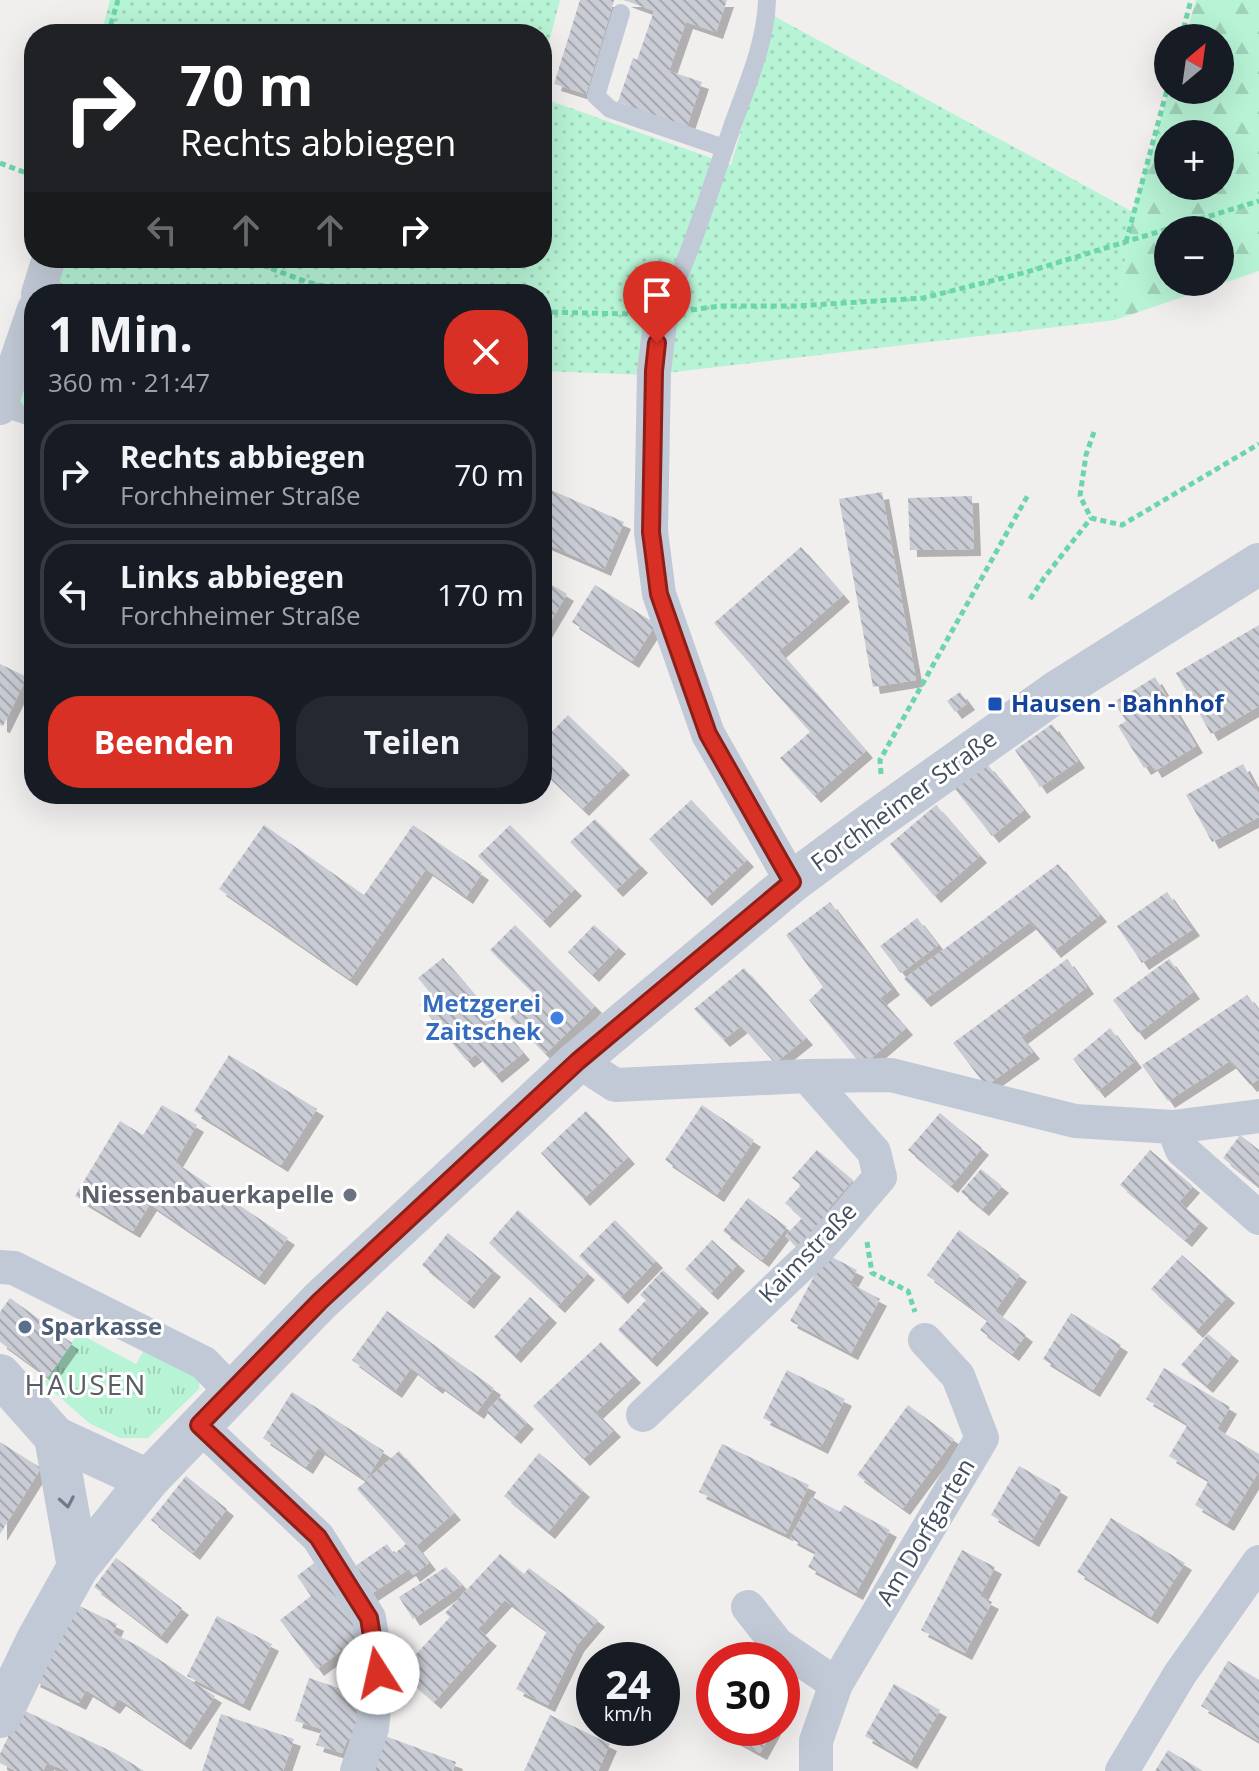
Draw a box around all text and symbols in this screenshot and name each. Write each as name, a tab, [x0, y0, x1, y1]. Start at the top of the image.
north arrow	[1154, 24, 1234, 104]
map controls	[1154, 24, 1234, 296]
text: 70 m	[180, 46, 314, 122]
icon: right	[48, 56, 152, 160]
text: Rechts abbiegen	[180, 118, 456, 167]
button: +	[1154, 120, 1234, 200]
icon: left	[140, 208, 184, 252]
icon: ahead	[224, 208, 268, 252]
icon: ahead	[308, 208, 352, 252]
icon: right	[392, 208, 436, 252]
button: −	[1154, 216, 1234, 296]
pin	[623, 261, 691, 343]
icon: arrive	[635, 273, 679, 317]
text: 1 Min.	[48, 301, 193, 366]
button: close	[444, 310, 528, 394]
text: 360 m · 21:47	[48, 364, 210, 400]
text: Rechts abbiegen	[120, 436, 366, 477]
icon: right	[52, 452, 96, 496]
text: 70 m	[454, 454, 524, 495]
text: Forchheimer Straße	[120, 477, 361, 513]
text: Links abbiegen	[120, 556, 345, 597]
icon: left	[52, 572, 96, 616]
text: 170 m	[437, 574, 524, 615]
text: Forchheimer Straße	[120, 597, 361, 633]
place label: Hausen - Bahnhof	[1011, 686, 1226, 719]
marker: Hausen - Bahnhof	[986, 695, 1004, 713]
button: Beenden	[48, 696, 280, 788]
button: Teilen	[296, 696, 528, 788]
street label: Forchheimer Straße	[804, 721, 1003, 878]
place label: Metzgerei Zaitschek	[422, 986, 541, 1047]
marker: Metzgerei Zaitschek	[548, 1009, 566, 1027]
place label: Niessenbauerkapelle	[81, 1177, 334, 1210]
marker: Niessenbauerkapelle	[341, 1186, 359, 1204]
street label: Kaimstraße	[751, 1195, 863, 1309]
place label: Sparkasse	[41, 1309, 162, 1342]
marker: Sparkasse	[16, 1318, 34, 1336]
district label: HAUSEN	[25, 1365, 147, 1403]
street label: Am Dorfgarten	[868, 1451, 982, 1611]
one-way arrow	[57, 1495, 74, 1509]
position arrow	[336, 1631, 420, 1715]
speed limit sign: 30	[696, 1642, 800, 1746]
text: 24	[605, 1656, 651, 1711]
text: km/h	[604, 1700, 652, 1727]

